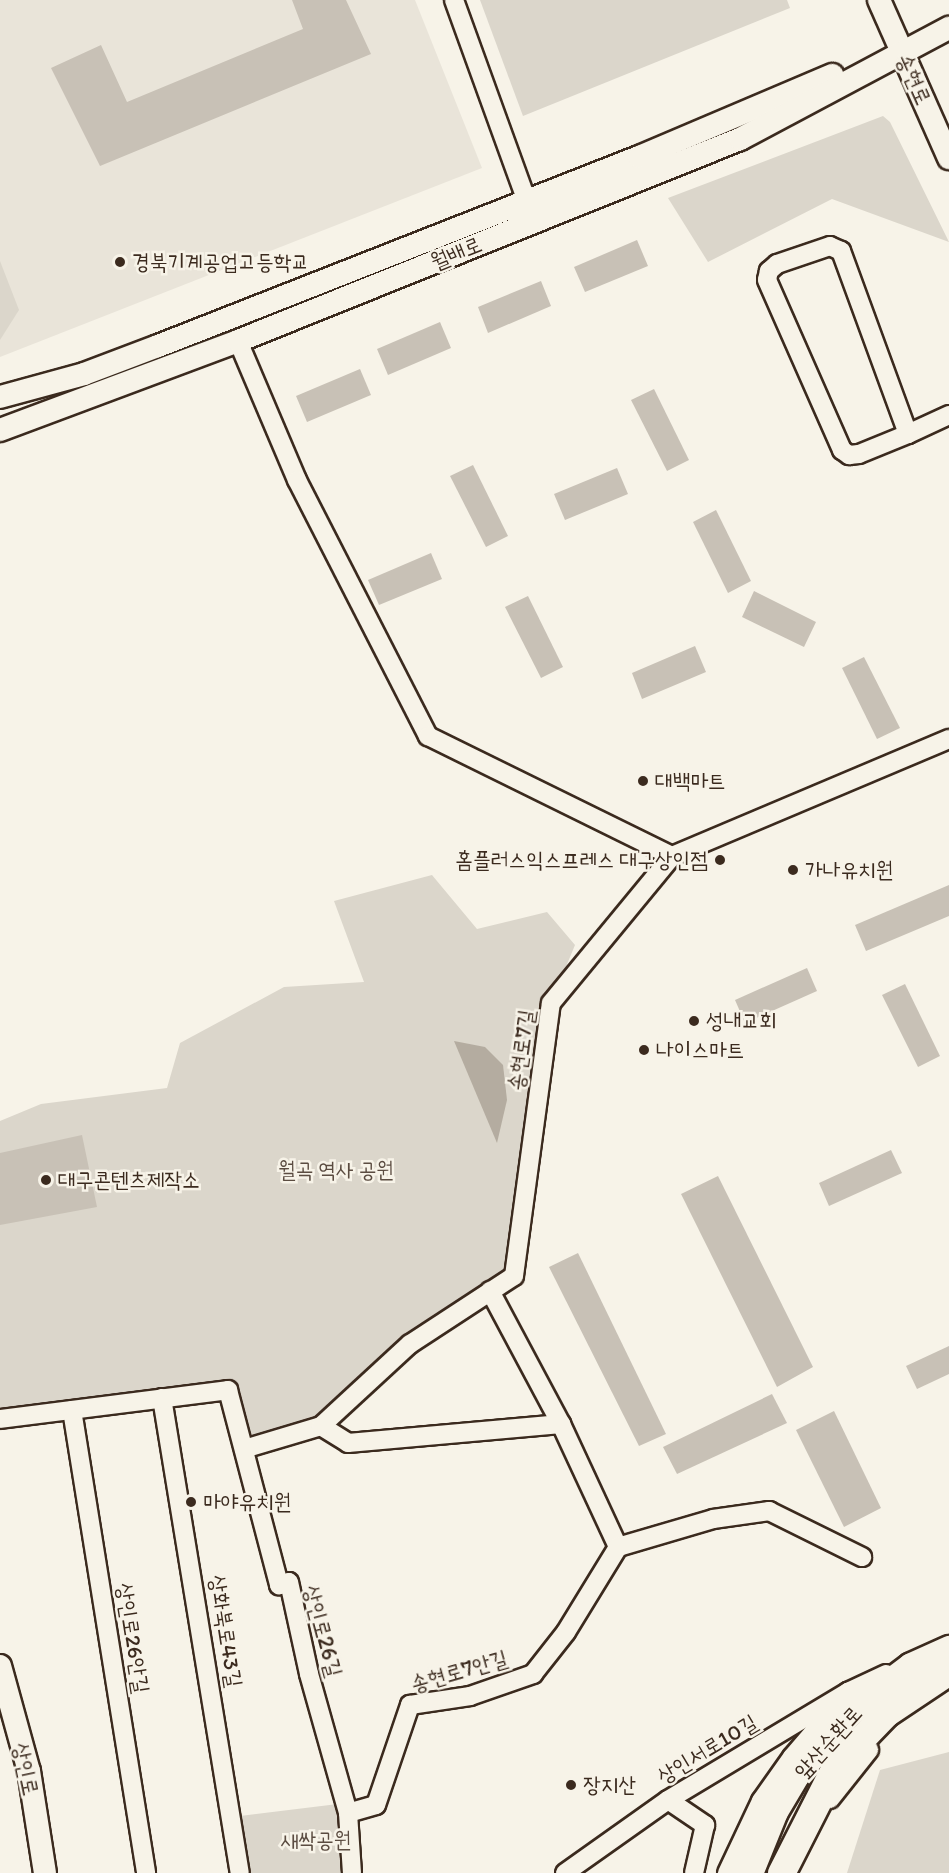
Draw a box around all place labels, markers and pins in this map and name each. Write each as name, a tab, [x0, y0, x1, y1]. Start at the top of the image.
place label: 경북기계공업고등학교	[132, 249, 309, 275]
marker: 경북기계공업고등학교	[113, 255, 127, 269]
place label: 대백마트	[655, 768, 726, 794]
marker: 대백마트	[636, 774, 650, 788]
place label: 홈플러스익스프레스 대구상인점	[455, 847, 708, 873]
marker: 홈플러스익스프레스 대구상인점	[713, 853, 727, 867]
place label: 가나유치원	[805, 857, 894, 883]
marker: 가나유치원	[786, 863, 800, 877]
place label: 성내교회	[706, 1008, 777, 1034]
marker: 성내교회	[687, 1014, 701, 1028]
place label: 나이스마트	[656, 1037, 745, 1063]
marker: 나이스마트	[637, 1043, 651, 1057]
place label: 대구콘텐츠제작소	[58, 1167, 200, 1193]
marker: 대구콘텐츠제작소	[39, 1173, 53, 1187]
place label: 마야유치원	[203, 1489, 292, 1515]
marker: 마야유치원	[184, 1495, 198, 1509]
place label: 장지산	[583, 1772, 636, 1798]
marker: 장지산	[564, 1778, 578, 1792]

